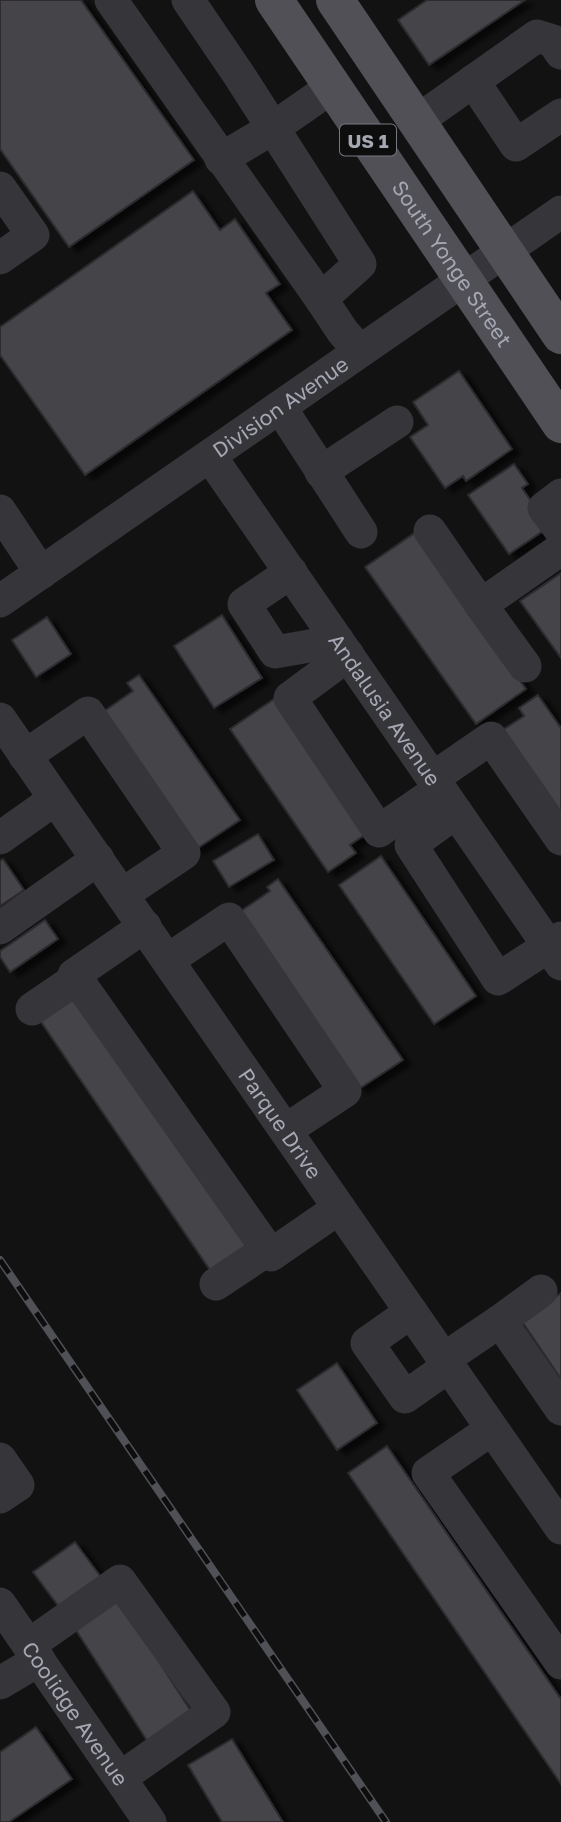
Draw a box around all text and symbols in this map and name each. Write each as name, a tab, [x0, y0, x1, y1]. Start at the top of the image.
road number: US 1	[340, 124, 396, 156]
street label: South Yonge Street	[387, 175, 518, 351]
street label: Division Avenue	[207, 351, 353, 463]
street label: Andalusia Avenue	[323, 628, 447, 791]
street label: Parque Drive	[233, 1063, 328, 1184]
street label: Coolidge Avenue	[17, 1636, 134, 1791]

